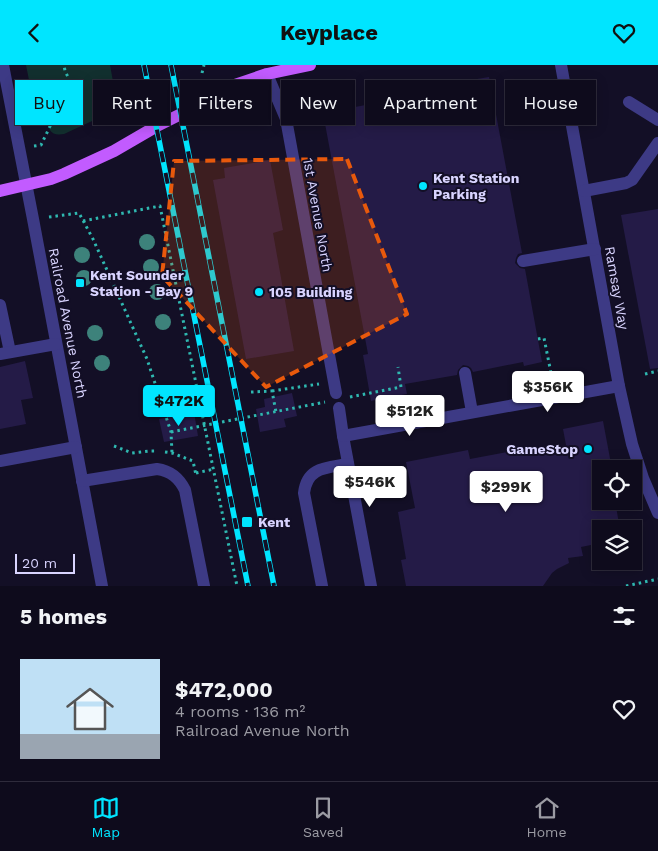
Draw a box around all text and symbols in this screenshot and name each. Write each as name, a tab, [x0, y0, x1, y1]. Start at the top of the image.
icon: back	[20, 19, 48, 47]
icon: heart	[610, 19, 638, 47]
text: Keyplace	[280, 20, 378, 45]
chip: Buy	[15, 80, 83, 125]
chip: Rent	[93, 80, 170, 125]
chip: Filters	[180, 80, 271, 125]
chip: New	[281, 80, 355, 125]
chip: Apartment	[365, 80, 495, 125]
chip: House	[505, 80, 596, 125]
street label: 1st Avenue North	[300, 157, 336, 273]
place label: Kent Station Parking	[433, 170, 519, 202]
marker: Kent Station Parking	[417, 180, 429, 192]
street label: Ramsay Way	[602, 245, 632, 332]
street label: Railroad Avenue North	[46, 247, 90, 399]
place label: Kent Sounder Station - Bay 9	[90, 267, 193, 299]
marker: Kent Sounder Station - Bay 9	[74, 277, 86, 289]
place label: 105 Building	[269, 284, 353, 300]
marker: 105 Building	[253, 286, 265, 298]
pin: $356K	[513, 371, 583, 413]
text: $356K	[523, 377, 573, 396]
pin: $472K	[144, 385, 214, 427]
text: $472K	[154, 391, 204, 410]
pin: $512K	[375, 395, 445, 437]
text: $512K	[386, 401, 434, 420]
place label: GameStop	[506, 441, 578, 457]
marker: GameStop	[582, 443, 594, 455]
map controls	[592, 460, 642, 570]
button: locate	[592, 460, 642, 510]
pin: $546K	[335, 465, 405, 508]
pin: $299K	[471, 471, 541, 513]
text: $546K	[345, 472, 395, 491]
text: $299K	[481, 477, 531, 496]
place label: Kent	[258, 514, 290, 530]
marker: Kent	[240, 515, 254, 529]
button: layers	[592, 520, 642, 570]
scale bar	[15, 551, 75, 574]
text: 20 m	[22, 555, 57, 571]
icon: filters	[610, 602, 638, 630]
text: 5 homes	[20, 604, 107, 629]
text: $472,000	[175, 677, 273, 702]
icon: home	[60, 679, 120, 739]
icon: heart	[610, 695, 638, 723]
text: 4 rooms · 136 m²	[175, 702, 305, 721]
text: Railroad Avenue North	[175, 721, 350, 740]
tab: Map	[91, 794, 120, 840]
tab: Saved	[303, 794, 344, 840]
tab: Home	[527, 794, 567, 840]

